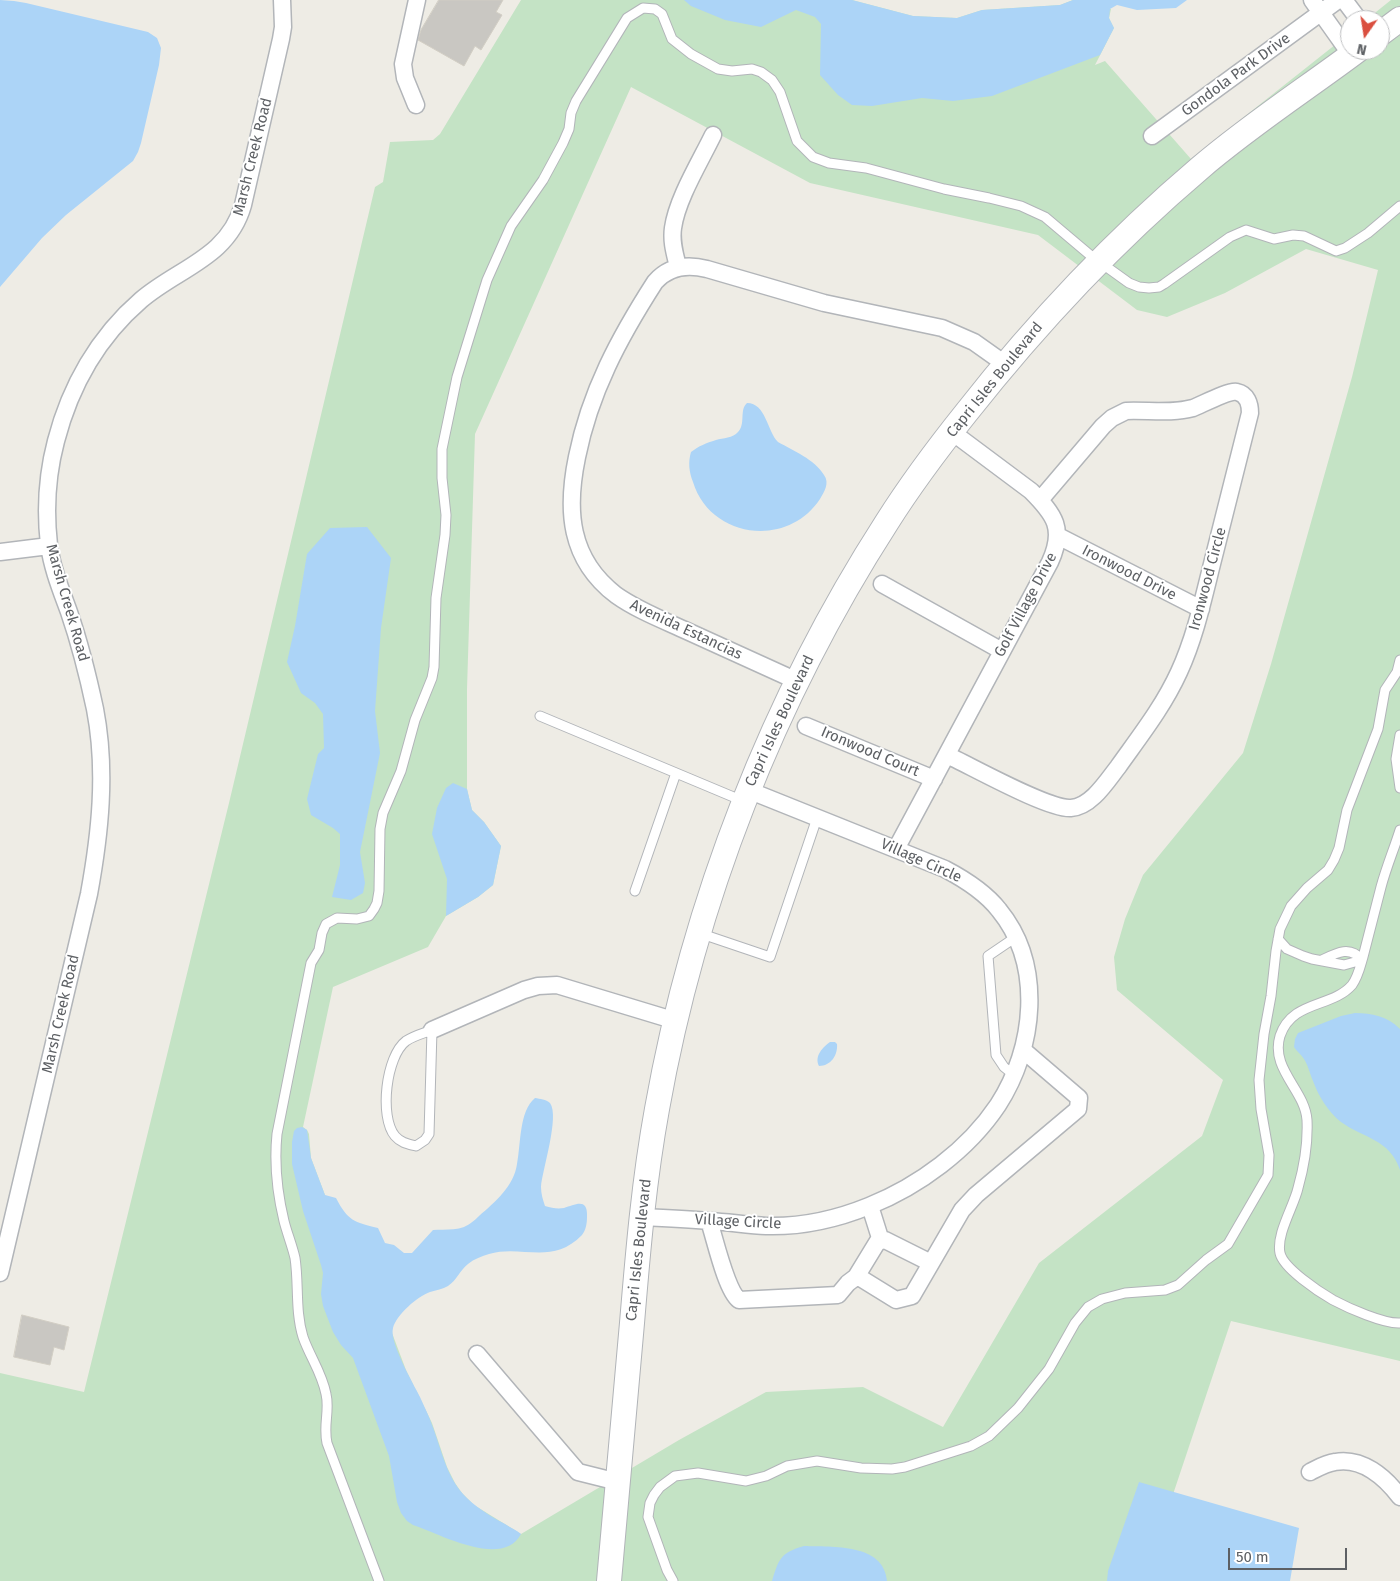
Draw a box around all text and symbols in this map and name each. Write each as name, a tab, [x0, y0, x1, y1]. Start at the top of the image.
north arrow	[1340, 10, 1390, 60]
street label: Gondola Park Drive	[1178, 30, 1294, 120]
text: N	[1355, 40, 1368, 58]
street label: Marsh Creek Road	[230, 96, 276, 218]
street label: Capri Isles Boulevard	[943, 319, 1047, 441]
street label: Ironwood Circle	[1186, 525, 1230, 633]
street label: Ironwood Drive	[1079, 541, 1179, 605]
street label: Marsh Creek Road	[42, 542, 92, 664]
street label: Golf Village Drive	[991, 550, 1061, 660]
street label: Avenida Estancias	[627, 596, 745, 664]
street label: Capri Isles Boulevard	[742, 652, 818, 790]
street label: Ironwood Court	[818, 723, 922, 781]
street label: Village Circle	[878, 835, 964, 887]
street label: Marsh Creek Road	[39, 953, 83, 1075]
street label: Capri Isles Boulevard	[623, 1178, 655, 1322]
street label: Village Circle	[694, 1211, 782, 1233]
scale bar	[1230, 1538, 1349, 1570]
text: 50 m	[1236, 1548, 1269, 1566]

